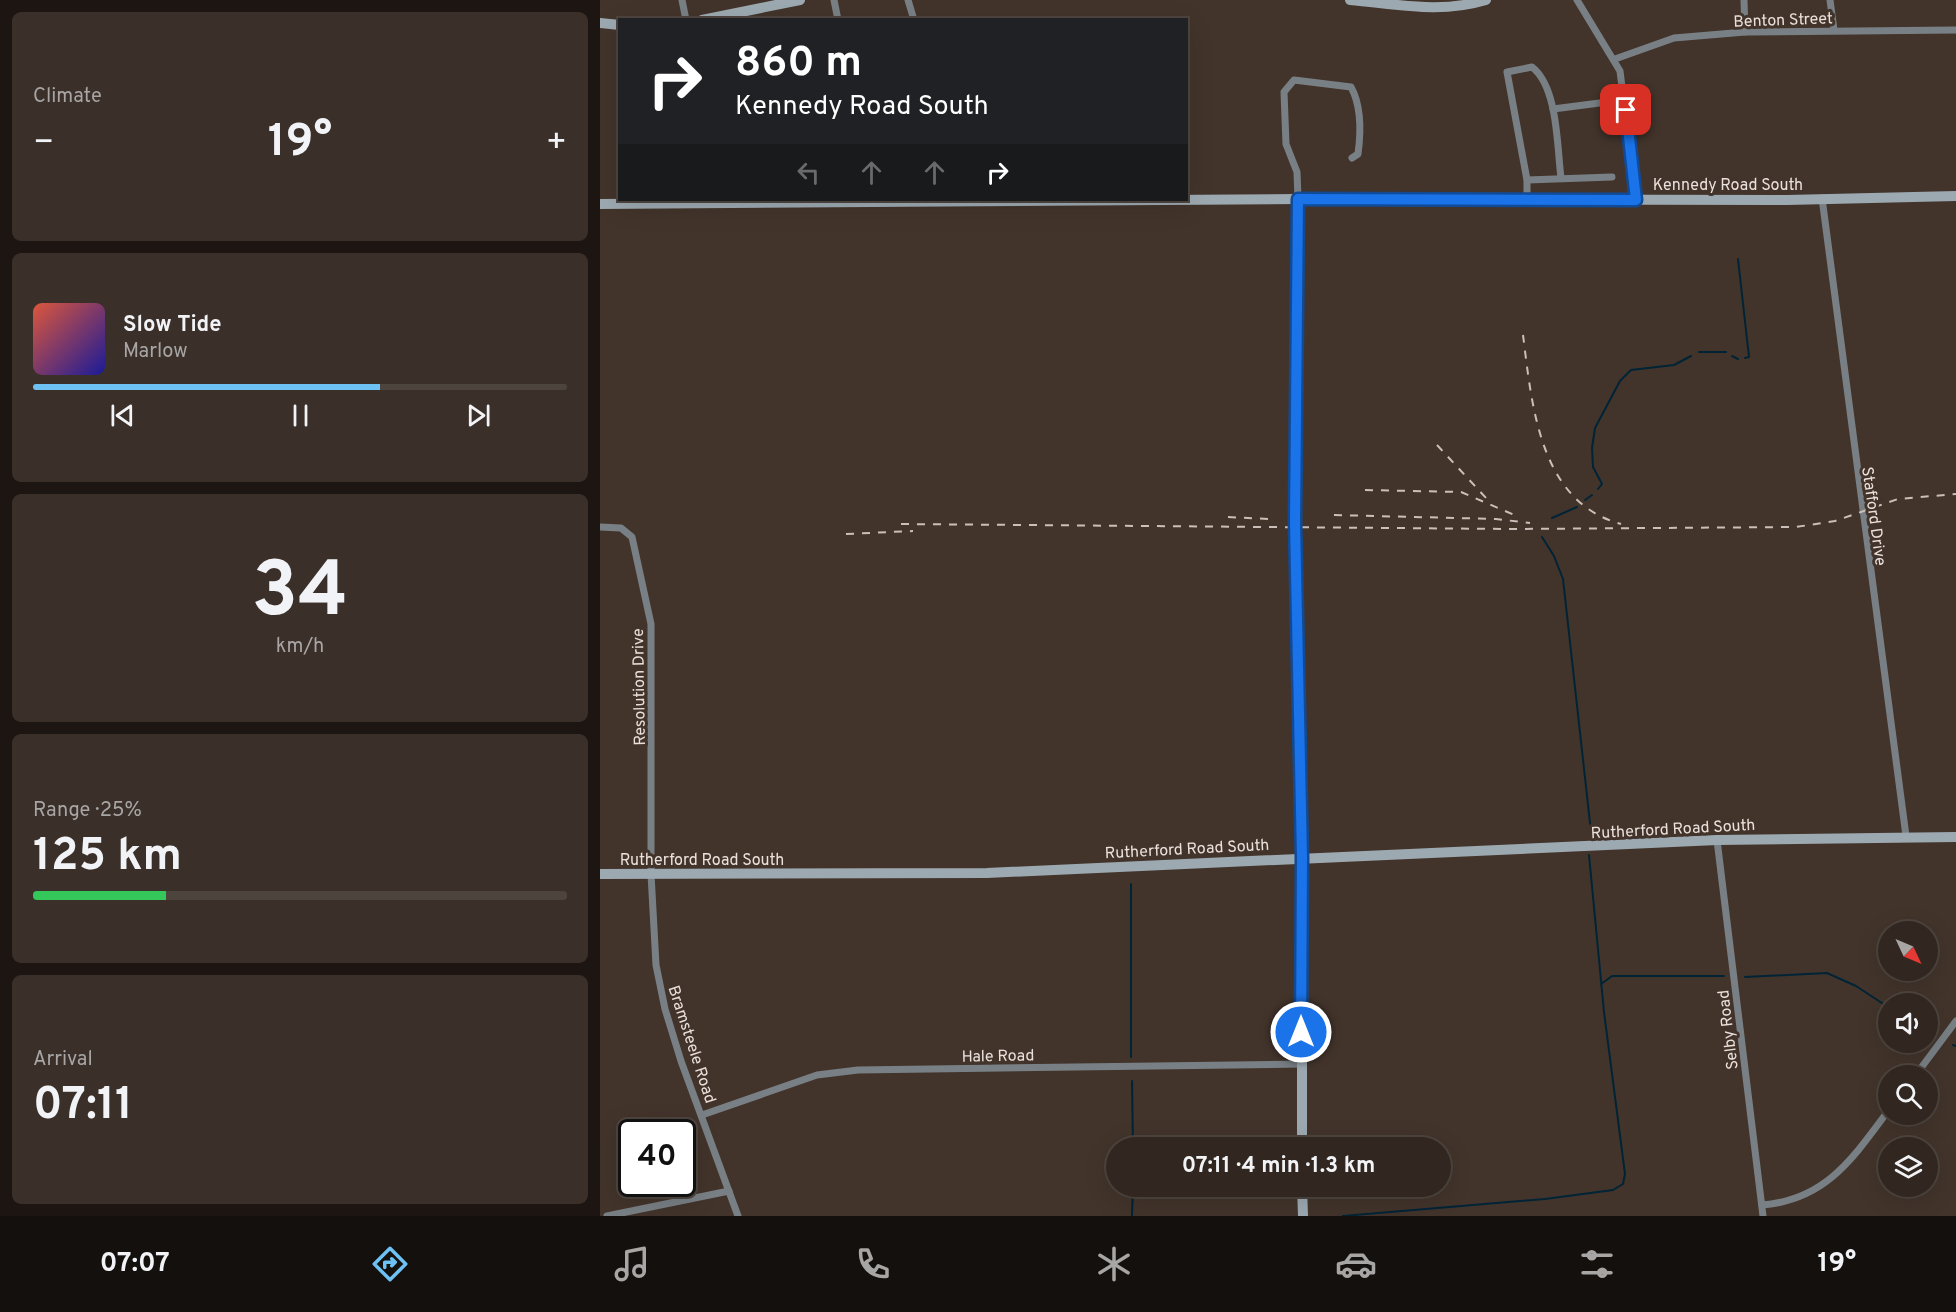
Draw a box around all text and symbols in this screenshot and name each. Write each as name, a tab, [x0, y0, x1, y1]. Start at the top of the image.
street label: Benton Street	[1733, 9, 1833, 33]
text: 860 m	[735, 38, 862, 91]
icon: right	[636, 42, 714, 120]
text: Climate	[33, 84, 102, 110]
pin	[1600, 84, 1651, 135]
text: Kennedy Road South	[735, 90, 989, 124]
icon: arrive	[1609, 93, 1642, 126]
text: 19°	[268, 115, 332, 172]
text: −	[33, 123, 54, 165]
text: +	[546, 123, 567, 165]
icon: left	[792, 156, 825, 189]
icon: ahead	[855, 156, 888, 189]
icon: ahead	[918, 156, 951, 189]
icon: right	[981, 156, 1014, 189]
street label: Kennedy Road South	[1653, 176, 1803, 196]
text: Slow Tide	[123, 312, 222, 339]
text: Marlow	[123, 339, 187, 365]
icon: previous	[106, 399, 139, 432]
icon: pause	[284, 399, 317, 432]
icon: next	[462, 399, 495, 432]
street label: Stafford Drive	[1856, 465, 1890, 567]
text: 34	[252, 545, 348, 644]
street label: Resolution Drive	[629, 628, 651, 746]
text: km/h	[276, 634, 324, 660]
text: Range · 25%	[33, 798, 142, 824]
street label: Rutherford Road South	[1590, 816, 1756, 844]
text: 125 km	[33, 829, 182, 886]
street label: Rutherford Road South	[1104, 836, 1270, 864]
street label: Rutherford Road South	[620, 851, 784, 871]
north arrow	[1878, 921, 1938, 981]
map controls	[1878, 921, 1938, 1197]
street label: Bramsteele Road	[663, 983, 720, 1106]
street label: Selby Road	[1714, 989, 1744, 1071]
button: sound	[1878, 993, 1938, 1053]
position arrow	[1269, 1000, 1333, 1064]
street label: Hale Road	[961, 1046, 1035, 1068]
text: Arrival	[33, 1047, 93, 1073]
button: search	[1878, 1065, 1938, 1125]
text: 07:11	[33, 1078, 133, 1135]
speed limit sign: 40	[618, 1119, 696, 1197]
button: layers	[1878, 1137, 1938, 1197]
text: 07:11 · 4 min · 1.3 km	[1182, 1153, 1375, 1180]
icon: directions	[369, 1243, 411, 1285]
icon: music	[611, 1243, 653, 1285]
icon: phone	[852, 1243, 894, 1285]
icon: climate	[1093, 1243, 1135, 1285]
icon: car	[1335, 1243, 1377, 1285]
icon: filters	[1576, 1243, 1618, 1285]
text: 07:07	[100, 1247, 170, 1281]
text: 19°	[1818, 1247, 1856, 1281]

